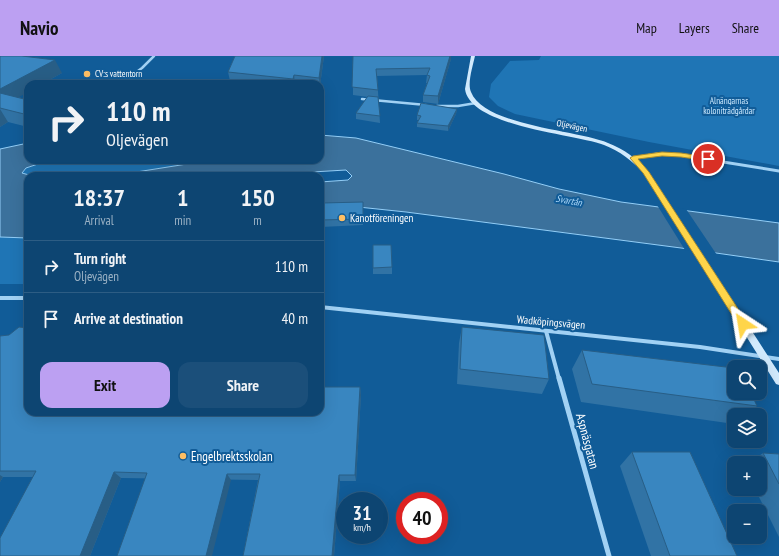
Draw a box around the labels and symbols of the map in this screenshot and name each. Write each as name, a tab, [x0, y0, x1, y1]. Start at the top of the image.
place label: CV:s vattentorn	[95, 68, 142, 79]
marker: CV:s vattentorn	[82, 69, 92, 79]
park label: Alnängarnas koloniträdgårdar	[703, 95, 755, 116]
street label: Oljevägen	[555, 117, 589, 135]
pin	[691, 142, 725, 176]
water label: Svartån	[555, 192, 584, 209]
place label: Kanotföreningen	[350, 211, 414, 225]
marker: Kanotföreningen	[337, 213, 347, 223]
position arrow	[722, 303, 764, 345]
street label: Wadköpingsvägen	[516, 312, 586, 332]
street label: Aspnäsgatan	[572, 411, 603, 471]
place label: Engelbrektsskolan	[191, 448, 273, 465]
marker: Engelbrektsskolan	[178, 451, 188, 461]
speed limit sign: 40	[396, 492, 448, 544]

